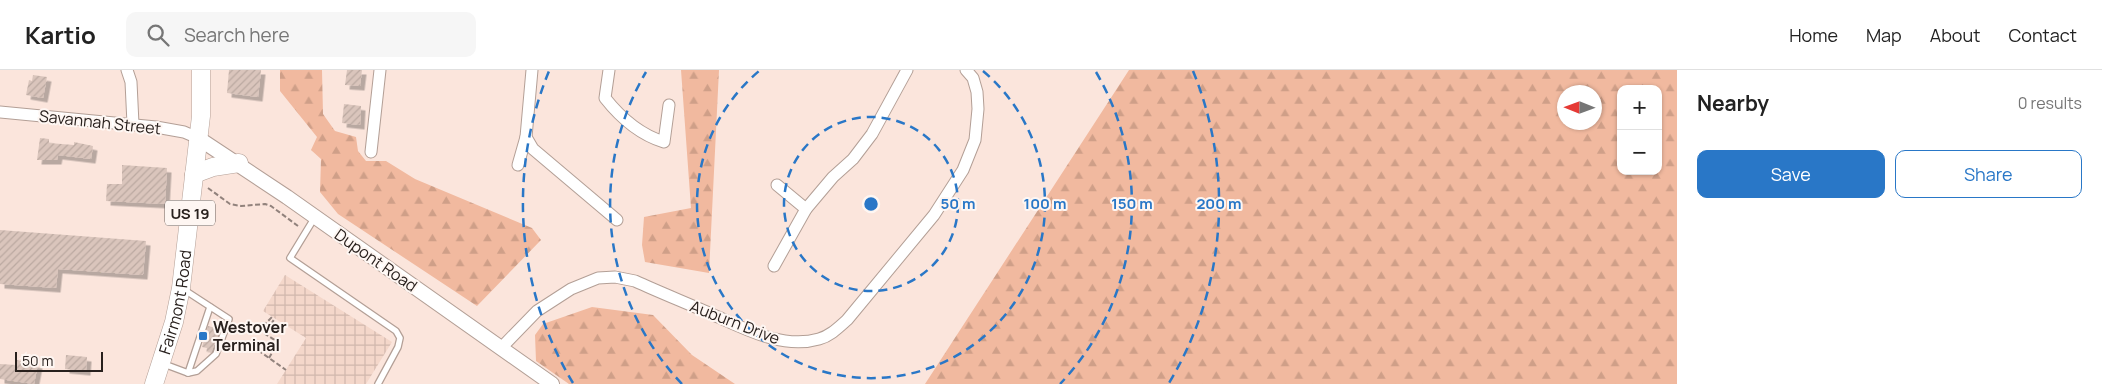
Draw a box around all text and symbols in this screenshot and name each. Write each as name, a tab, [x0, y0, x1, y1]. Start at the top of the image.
search box	[126, 12, 476, 57]
text: Kartio	[25, 18, 96, 51]
icon: search	[144, 21, 172, 49]
text: Search here	[184, 22, 290, 48]
text: Home	[1789, 23, 1838, 47]
text: Map	[1866, 23, 1902, 47]
text: About	[1930, 23, 1980, 47]
text: Contact	[2008, 23, 2077, 47]
north arrow	[1557, 85, 1602, 130]
map controls	[1617, 85, 1662, 175]
button: +	[1617, 85, 1662, 130]
text: Nearby	[1697, 89, 1769, 117]
text: 0 results	[2018, 92, 2082, 114]
street label: Savannah Street	[38, 105, 162, 139]
button: −	[1617, 130, 1662, 175]
button: Save	[1697, 150, 1885, 198]
button: Share	[1895, 150, 2082, 198]
text: 50 m	[940, 193, 976, 214]
text: 100 m	[1024, 193, 1066, 214]
text: 150 m	[1111, 193, 1153, 214]
text: 200 m	[1196, 193, 1242, 214]
centre of rings	[862, 195, 880, 213]
road number: US 19	[165, 200, 215, 226]
street label: Dupont Road	[330, 223, 422, 297]
street label: Fairmont Road	[153, 249, 196, 357]
street label: Auburn Drive	[687, 295, 783, 349]
place label: Westover Terminal	[213, 316, 287, 356]
marker: Westover Terminal	[197, 330, 209, 342]
scale bar	[15, 349, 102, 372]
text: 50 m	[22, 351, 53, 370]

